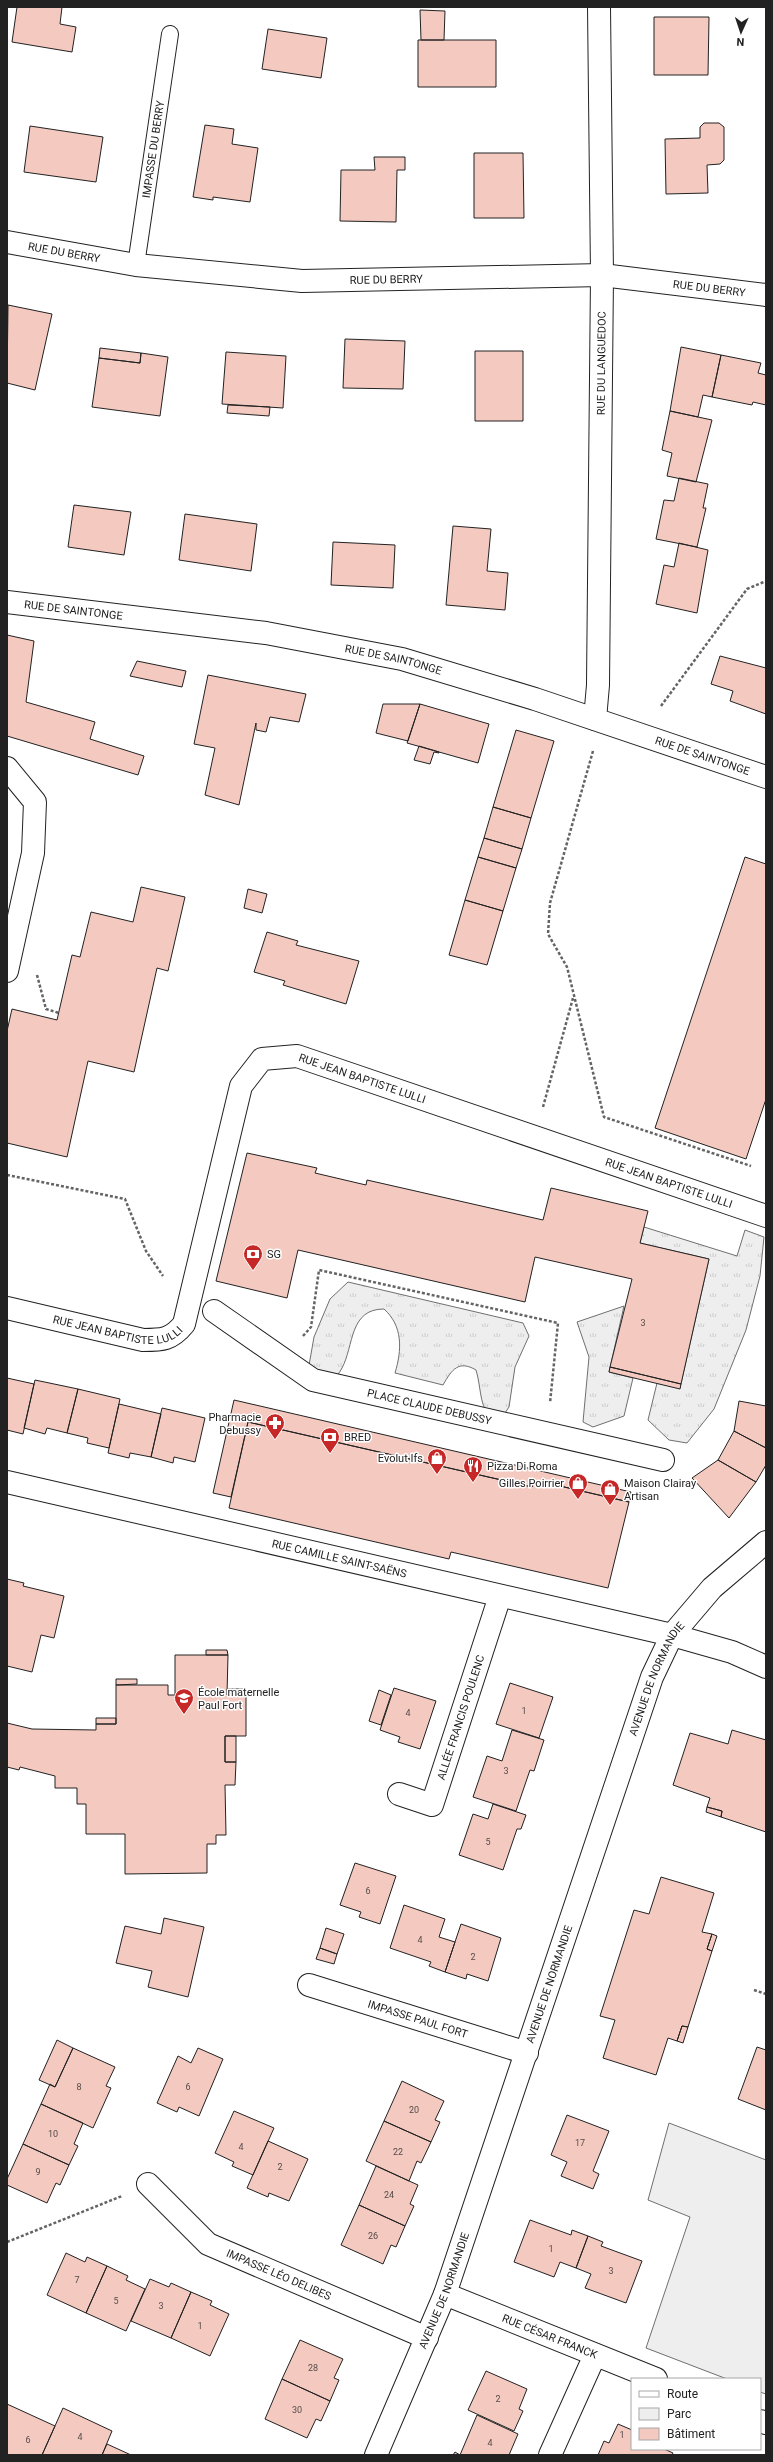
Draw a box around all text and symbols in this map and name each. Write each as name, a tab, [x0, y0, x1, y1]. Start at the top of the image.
north arrow	[721, 12, 761, 52]
text: N	[736, 35, 745, 48]
street label: IMPASSE DU BERRY	[140, 99, 167, 199]
street label: RUE DU BERRY	[27, 240, 102, 266]
street label: RUE DU BERRY	[350, 273, 423, 287]
street label: RUE DU BERRY	[672, 278, 747, 300]
street label: RUE DU LANGUEDOC	[595, 311, 609, 415]
street label: RUE DE SAINTONGE	[23, 598, 123, 623]
street label: RUE DE SAINTONGE	[344, 642, 443, 678]
street label: RUE DE SAINTONGE	[653, 734, 751, 778]
street label: RUE JEAN BAPTISTE LULLI	[297, 1051, 427, 1106]
street label: RUE JEAN BAPTISTE LULLI	[604, 1156, 734, 1211]
bank icon: SG	[242, 1243, 264, 1271]
place label: SG	[267, 1248, 281, 1261]
street label: RUE JEAN BAPTISTE LULLI	[51, 1313, 186, 1347]
house number: 3	[640, 1318, 646, 1328]
street label: PLACE CLAUDE DEBUSSY	[366, 1387, 493, 1428]
place label: Pharmacie Debussy	[208, 1411, 262, 1437]
pharmacy icon: Pharmacie Debussy	[264, 1412, 286, 1440]
bank icon: BRED	[319, 1426, 341, 1454]
place label: BRED	[344, 1431, 371, 1444]
shop icon: Evolut Ifs	[426, 1447, 448, 1475]
place label: Evolut Ifs	[378, 1452, 423, 1465]
restaurant icon: Pizza Di Roma	[462, 1455, 484, 1483]
place label: Pizza Di Roma	[487, 1460, 558, 1473]
shop icon: Gilles Poirrier	[567, 1472, 589, 1500]
place label: Gilles Poirrier	[499, 1477, 564, 1490]
place label: Maison Clairay Artisan	[624, 1477, 697, 1503]
shop icon: Maison Clairay Artisan	[599, 1478, 621, 1506]
street label: RUE CAMILLE SAINT-SAËNS	[271, 1537, 408, 1581]
street label: AVENUE DE NORMANDIE	[627, 1619, 687, 1738]
street label: ALLÉE FRANCIS POULENC	[435, 1653, 487, 1782]
place label: École maternelle Paul Fort	[198, 1686, 279, 1712]
school or university icon: École maternelle Paul Fort	[173, 1687, 195, 1715]
house number: 1	[521, 1706, 527, 1716]
house number: 4	[405, 1708, 411, 1718]
house number: 3	[503, 1766, 509, 1776]
house number: 5	[485, 1837, 491, 1847]
house number: 6	[365, 1886, 371, 1896]
street label: AVENUE DE NORMANDIE	[524, 1924, 575, 2045]
house number: 4	[417, 1935, 423, 1945]
house number: 2	[470, 1952, 476, 1962]
street label: IMPASSE PAUL FORT	[366, 1998, 470, 2041]
house number: 8	[76, 2082, 82, 2092]
house number: 6	[185, 2082, 191, 2092]
house number: 20	[409, 2105, 419, 2115]
house number: 10	[48, 2129, 58, 2139]
house number: 17	[575, 2138, 585, 2148]
house number: 4	[238, 2142, 244, 2152]
house number: 22	[393, 2147, 403, 2157]
house number: 2	[277, 2162, 283, 2172]
house number: 9	[35, 2167, 41, 2177]
house number: 24	[384, 2190, 394, 2200]
house number: 26	[368, 2231, 378, 2241]
street label: AVENUE DE NORMANDIE	[416, 2231, 472, 2351]
house number: 1	[548, 2244, 554, 2254]
street label: IMPASSE LÉO DELIBES	[224, 2247, 333, 2303]
house number: 3	[608, 2266, 614, 2276]
house number: 7	[74, 2275, 80, 2285]
house number: 5	[113, 2296, 119, 2306]
house number: 3	[158, 2301, 164, 2311]
street label: RUE CÉSAR FRANCK	[500, 2312, 599, 2362]
house number: 1	[197, 2321, 203, 2331]
house number: 28	[308, 2363, 318, 2373]
legend	[631, 2378, 761, 2450]
text: Route	[667, 2387, 698, 2401]
house number: 2	[495, 2394, 501, 2404]
house number: 30	[292, 2405, 302, 2415]
text: Parc	[667, 2407, 691, 2421]
text: Bâtiment	[667, 2427, 715, 2441]
house number: 1	[619, 2430, 625, 2440]
house number: 4	[77, 2432, 83, 2442]
house number: 6	[25, 2435, 31, 2445]
house number: 4	[487, 2438, 493, 2448]

